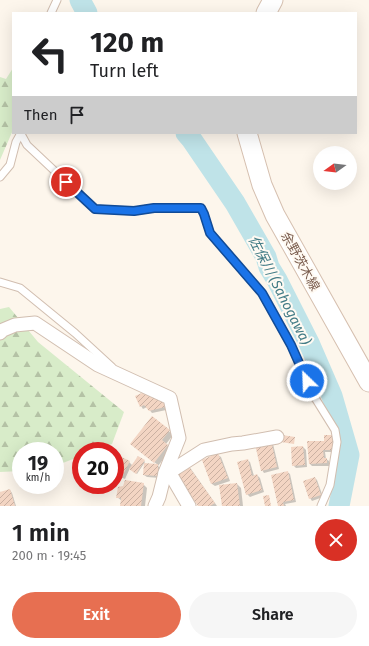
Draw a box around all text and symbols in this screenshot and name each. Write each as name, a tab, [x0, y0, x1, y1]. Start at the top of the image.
text: 120 m	[90, 26, 164, 59]
icon: left	[24, 28, 76, 80]
text: Turn left	[90, 60, 159, 82]
icon: arrive	[66, 104, 88, 126]
text: Then	[24, 106, 58, 124]
north arrow	[313, 146, 357, 190]
map controls	[313, 146, 357, 190]
pin	[49, 165, 83, 199]
icon: arrive	[55, 171, 77, 193]
street label: 余野茨木線	[278, 229, 323, 293]
water label: 佐保川 (Sahogawa)	[245, 233, 315, 348]
position arrow	[286, 360, 328, 402]
speed limit sign: 20	[72, 442, 124, 494]
text: 19	[28, 451, 48, 475]
text: km/h	[26, 472, 50, 484]
text: 1 min	[12, 519, 70, 547]
button: close	[315, 519, 357, 561]
text: 200 m · 19:45	[12, 548, 86, 563]
button: Exit	[12, 592, 181, 638]
button: Share	[189, 592, 357, 638]

